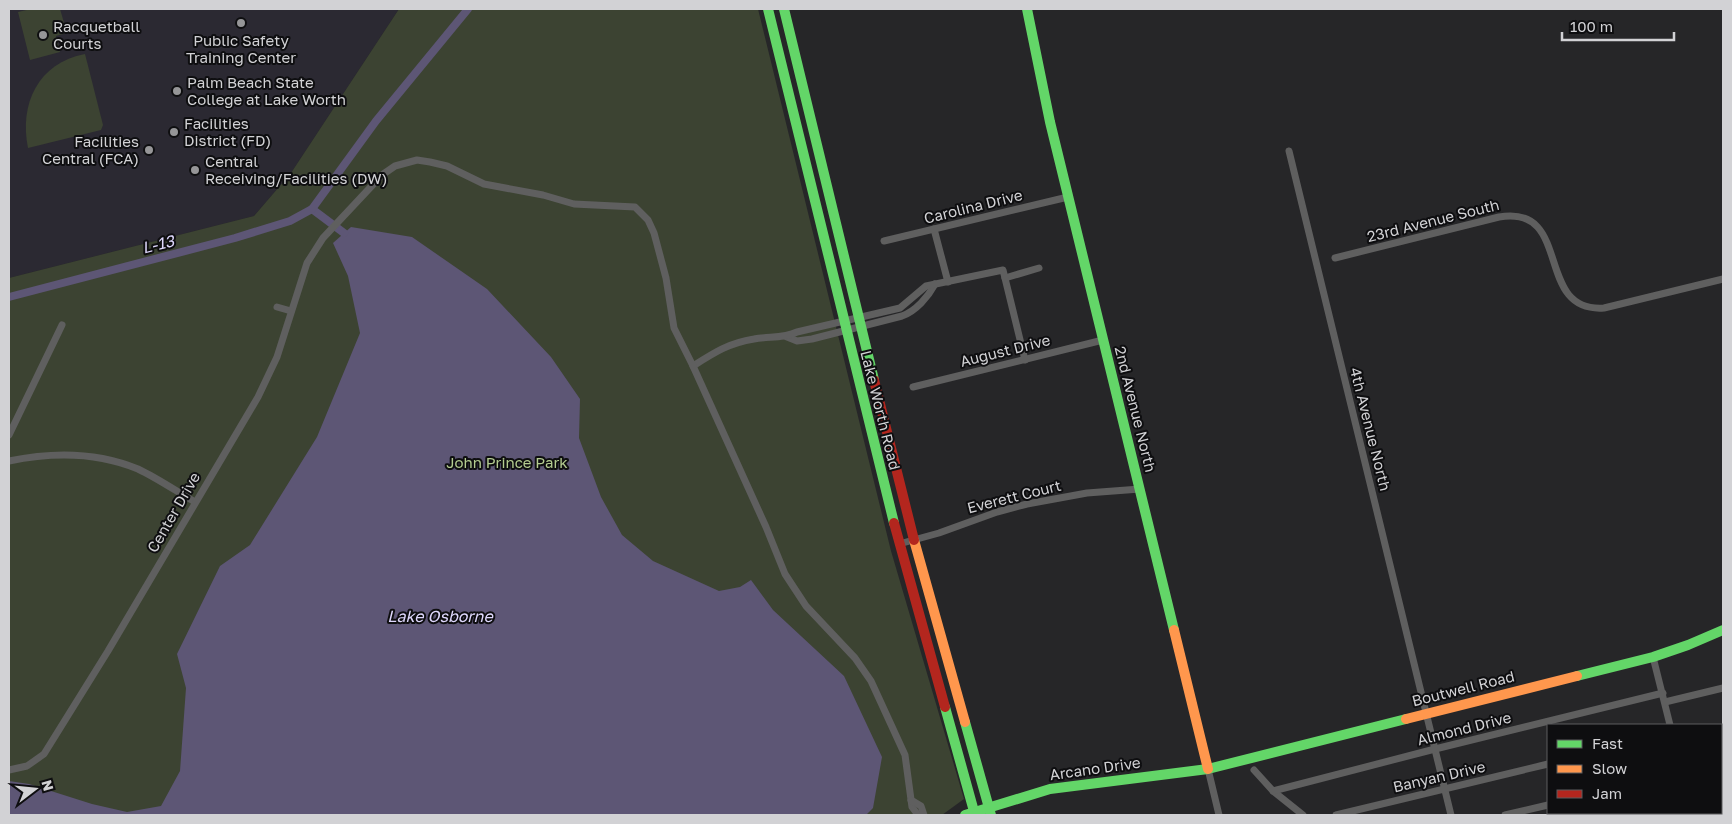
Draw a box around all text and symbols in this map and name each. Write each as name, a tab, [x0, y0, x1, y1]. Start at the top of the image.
scale bar	[1562, 10, 1674, 42]
place label: Racquetball Courts	[53, 17, 140, 52]
marker: Public Safety Training Center	[235, 17, 247, 29]
text: 100 m	[1570, 17, 1613, 35]
marker: Racquetball Courts	[37, 29, 49, 41]
place label: Public Safety Training Center	[186, 31, 296, 66]
place label: Palm Beach State College at Lake Worth	[187, 73, 346, 108]
marker: Palm Beach State College at Lake Worth	[171, 85, 183, 97]
place label: Facilities District (FD)	[184, 114, 271, 149]
marker: Facilities District (FD)	[168, 126, 180, 138]
place label: Facilities Central (FCA)	[42, 132, 139, 167]
marker: Facilities Central (FCA)	[143, 144, 155, 156]
place label: Central Receiving/Facilities (DW)	[205, 152, 387, 187]
marker: Central Receiving/Facilities (DW)	[189, 164, 201, 176]
street label: Carolina Drive	[922, 185, 1024, 227]
street label: 23rd Avenue South	[1365, 195, 1501, 245]
water label: L-13	[140, 230, 178, 258]
street label: August Drive	[958, 330, 1052, 370]
street label: 2nd Avenue North	[1112, 344, 1160, 474]
street label: Lake Worth Road	[857, 348, 905, 472]
street label: 4th Avenue North	[1347, 365, 1395, 493]
park label: John Prince Park	[446, 453, 568, 471]
street label: Center Drive	[143, 469, 203, 555]
street label: Everett Court	[965, 476, 1063, 516]
water label: Lake Osborne	[387, 606, 494, 626]
street label: Boutwell Road	[1410, 667, 1516, 709]
street label: Almond Drive	[1415, 708, 1513, 748]
legend	[1547, 724, 1722, 814]
text: Fast	[1592, 734, 1623, 752]
street label: Arcano Drive	[1048, 753, 1142, 783]
street label: Banyan Drive	[1391, 757, 1487, 795]
text: Slow	[1592, 759, 1627, 777]
north arrow	[10, 764, 60, 814]
text: N	[38, 778, 58, 793]
text: Jam	[1592, 784, 1622, 802]

